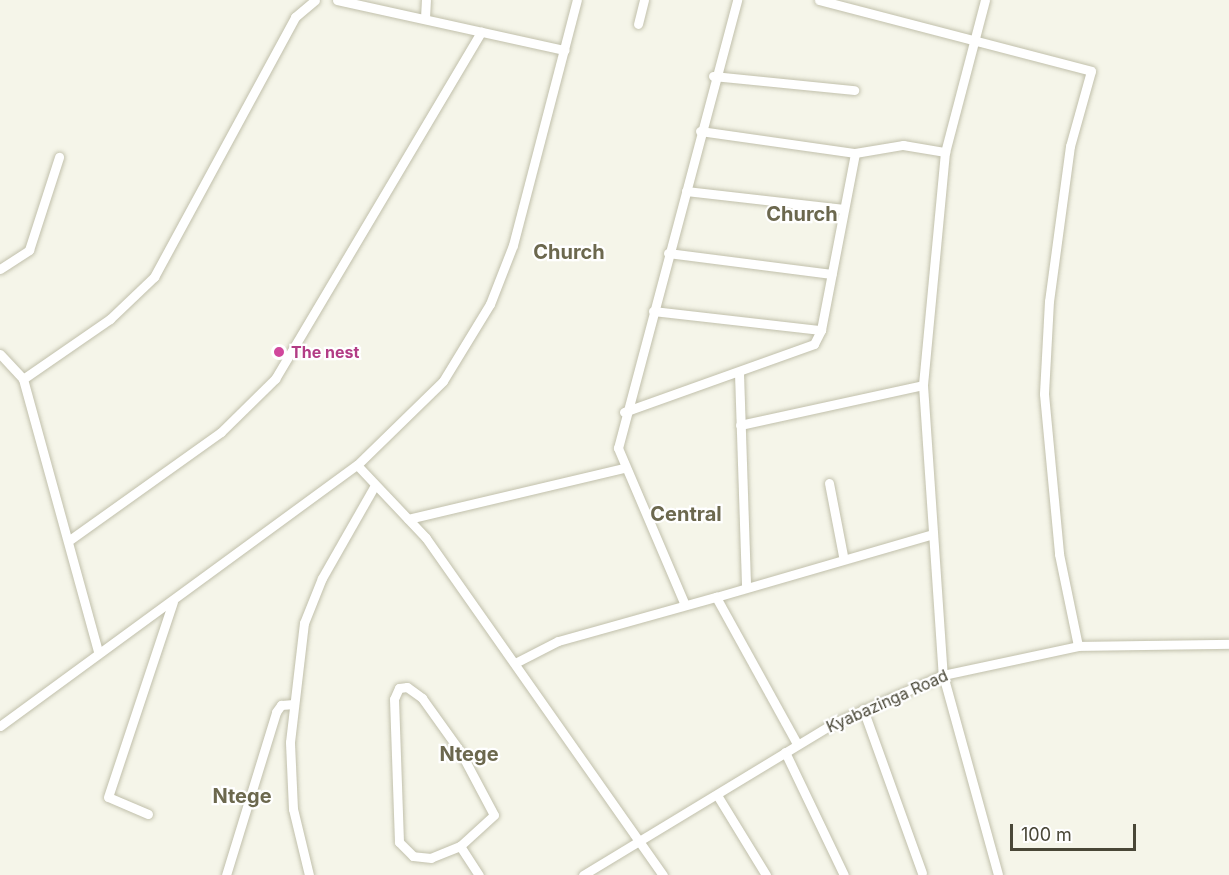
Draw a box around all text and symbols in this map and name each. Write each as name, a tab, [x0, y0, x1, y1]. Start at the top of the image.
district label: Church	[766, 202, 838, 226]
district label: Church	[533, 240, 605, 264]
place label: The nest	[291, 342, 359, 362]
marker: The nest	[272, 345, 286, 359]
district label: Central	[650, 502, 722, 526]
street label: Kyabazinga Road	[823, 666, 951, 736]
district label: Ntege	[439, 742, 499, 766]
district label: Ntege	[212, 784, 272, 808]
scale bar	[1013, 812, 1139, 850]
text: 100 m	[1021, 824, 1072, 845]

